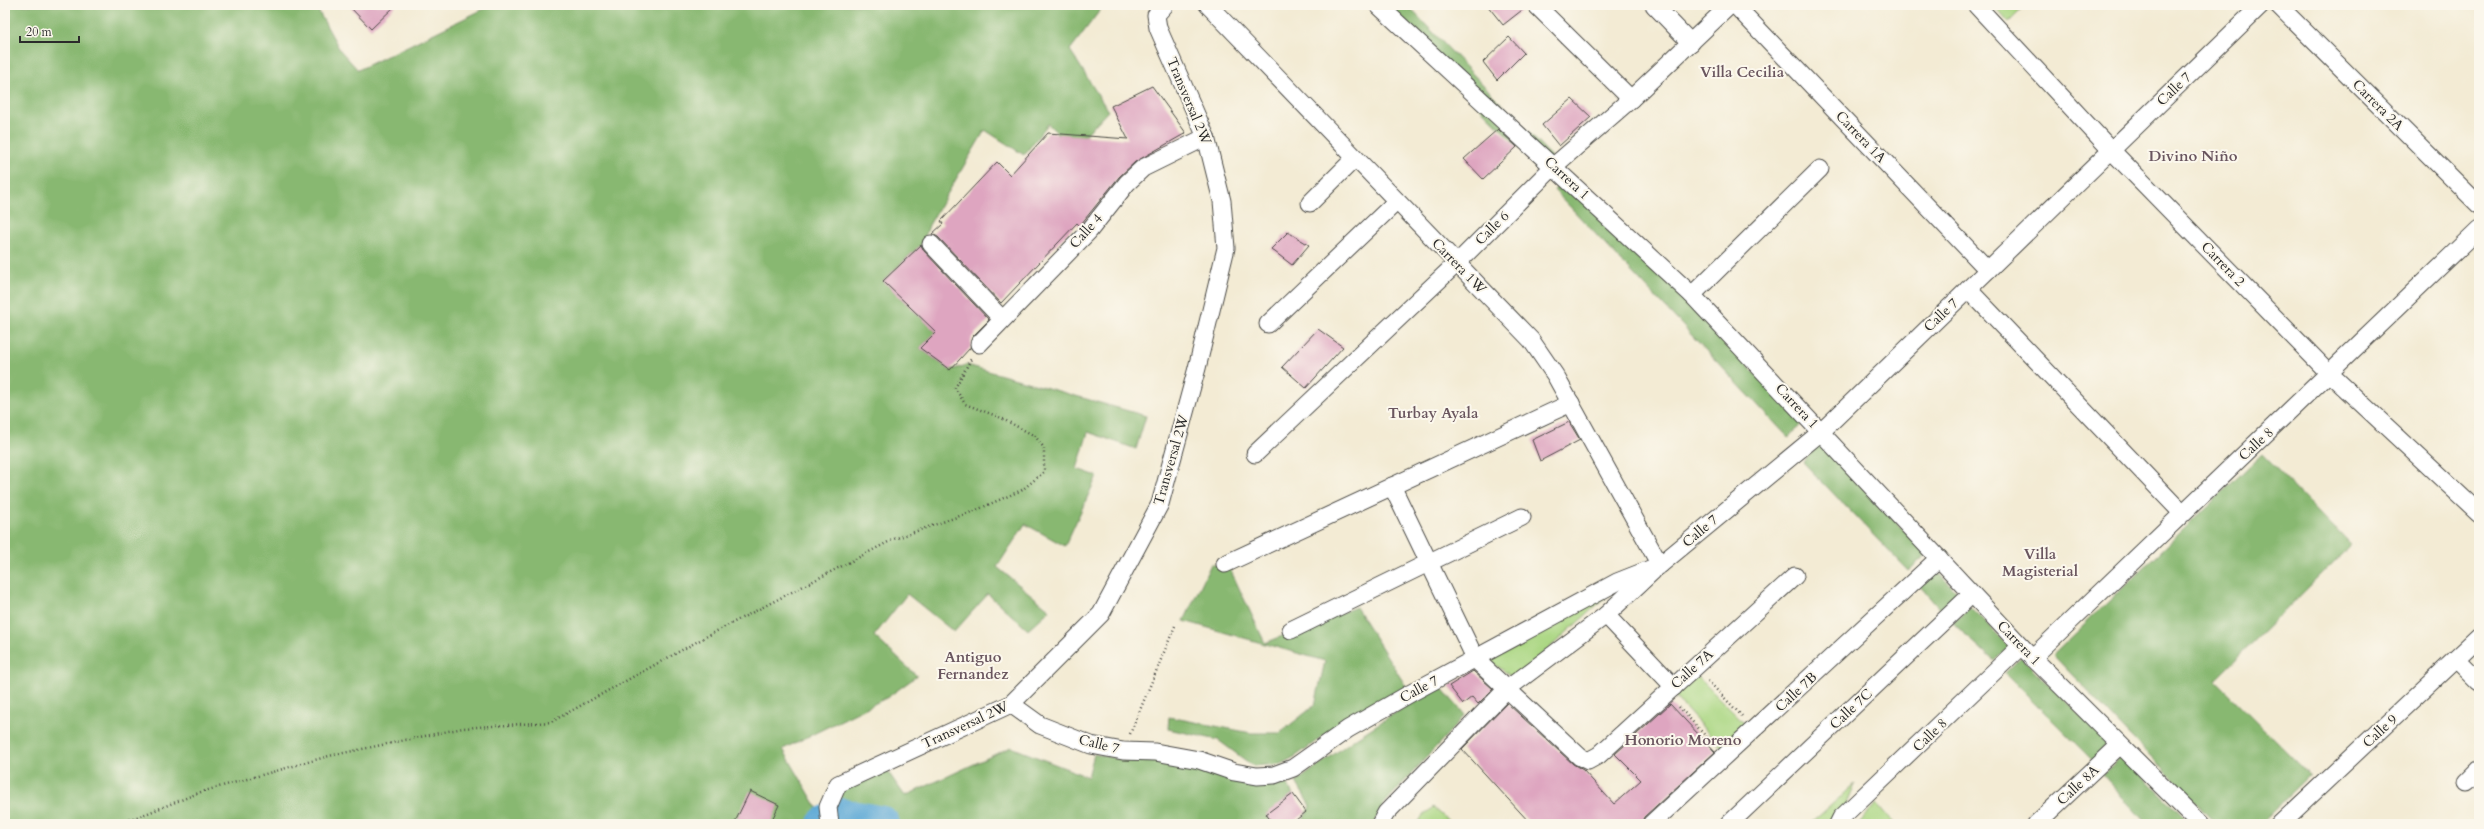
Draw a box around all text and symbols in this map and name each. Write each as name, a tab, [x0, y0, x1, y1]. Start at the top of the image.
scale bar	[20, 18, 79, 44]
text: 20 m	[26, 24, 53, 40]
street label: Transversal 2W	[1162, 54, 1216, 148]
district label: Villa Cecilia	[1700, 62, 1785, 82]
street label: Calle 7	[2153, 68, 2195, 110]
street label: Carrera 2A	[2348, 75, 2408, 135]
street label: Carrera 1A	[1831, 107, 1891, 167]
district label: Divino Niño	[2148, 146, 2238, 166]
street label: Carrera 1	[1540, 152, 1594, 204]
street label: Calle 6	[1471, 207, 1513, 249]
street label: Calle 4	[1065, 209, 1107, 253]
street label: Carrera 1W	[1428, 234, 1491, 298]
street label: Carrera 2	[2197, 237, 2249, 291]
street label: Calle 7	[1920, 294, 1962, 336]
street label: Carrera 1	[1771, 379, 1823, 433]
district label: Turbay Ayala	[1388, 403, 1479, 423]
street label: Transversal 2W	[1149, 412, 1193, 507]
street label: Calle 8	[2234, 423, 2278, 465]
street label: Calle 7	[1678, 510, 1722, 552]
district label: Villa Magisterial	[2002, 544, 2079, 581]
street label: Carrera 1	[1993, 616, 2045, 670]
street label: Calle 7A	[1667, 645, 1717, 693]
district label: Antiguo Fernandez	[937, 647, 1009, 684]
street label: Calle 7B	[1771, 668, 1821, 716]
street label: Calle 7	[1396, 671, 1442, 707]
street label: Calle 7C	[1826, 684, 1877, 734]
street label: Transversal 2W	[919, 696, 1012, 753]
street label: Calle 9	[2358, 710, 2402, 752]
street label: Calle 8	[1909, 714, 1951, 756]
street label: Calle 7	[1077, 730, 1121, 758]
district label: Honorio Moreno	[1625, 730, 1742, 750]
street label: Calle 8A	[2053, 761, 2103, 809]

